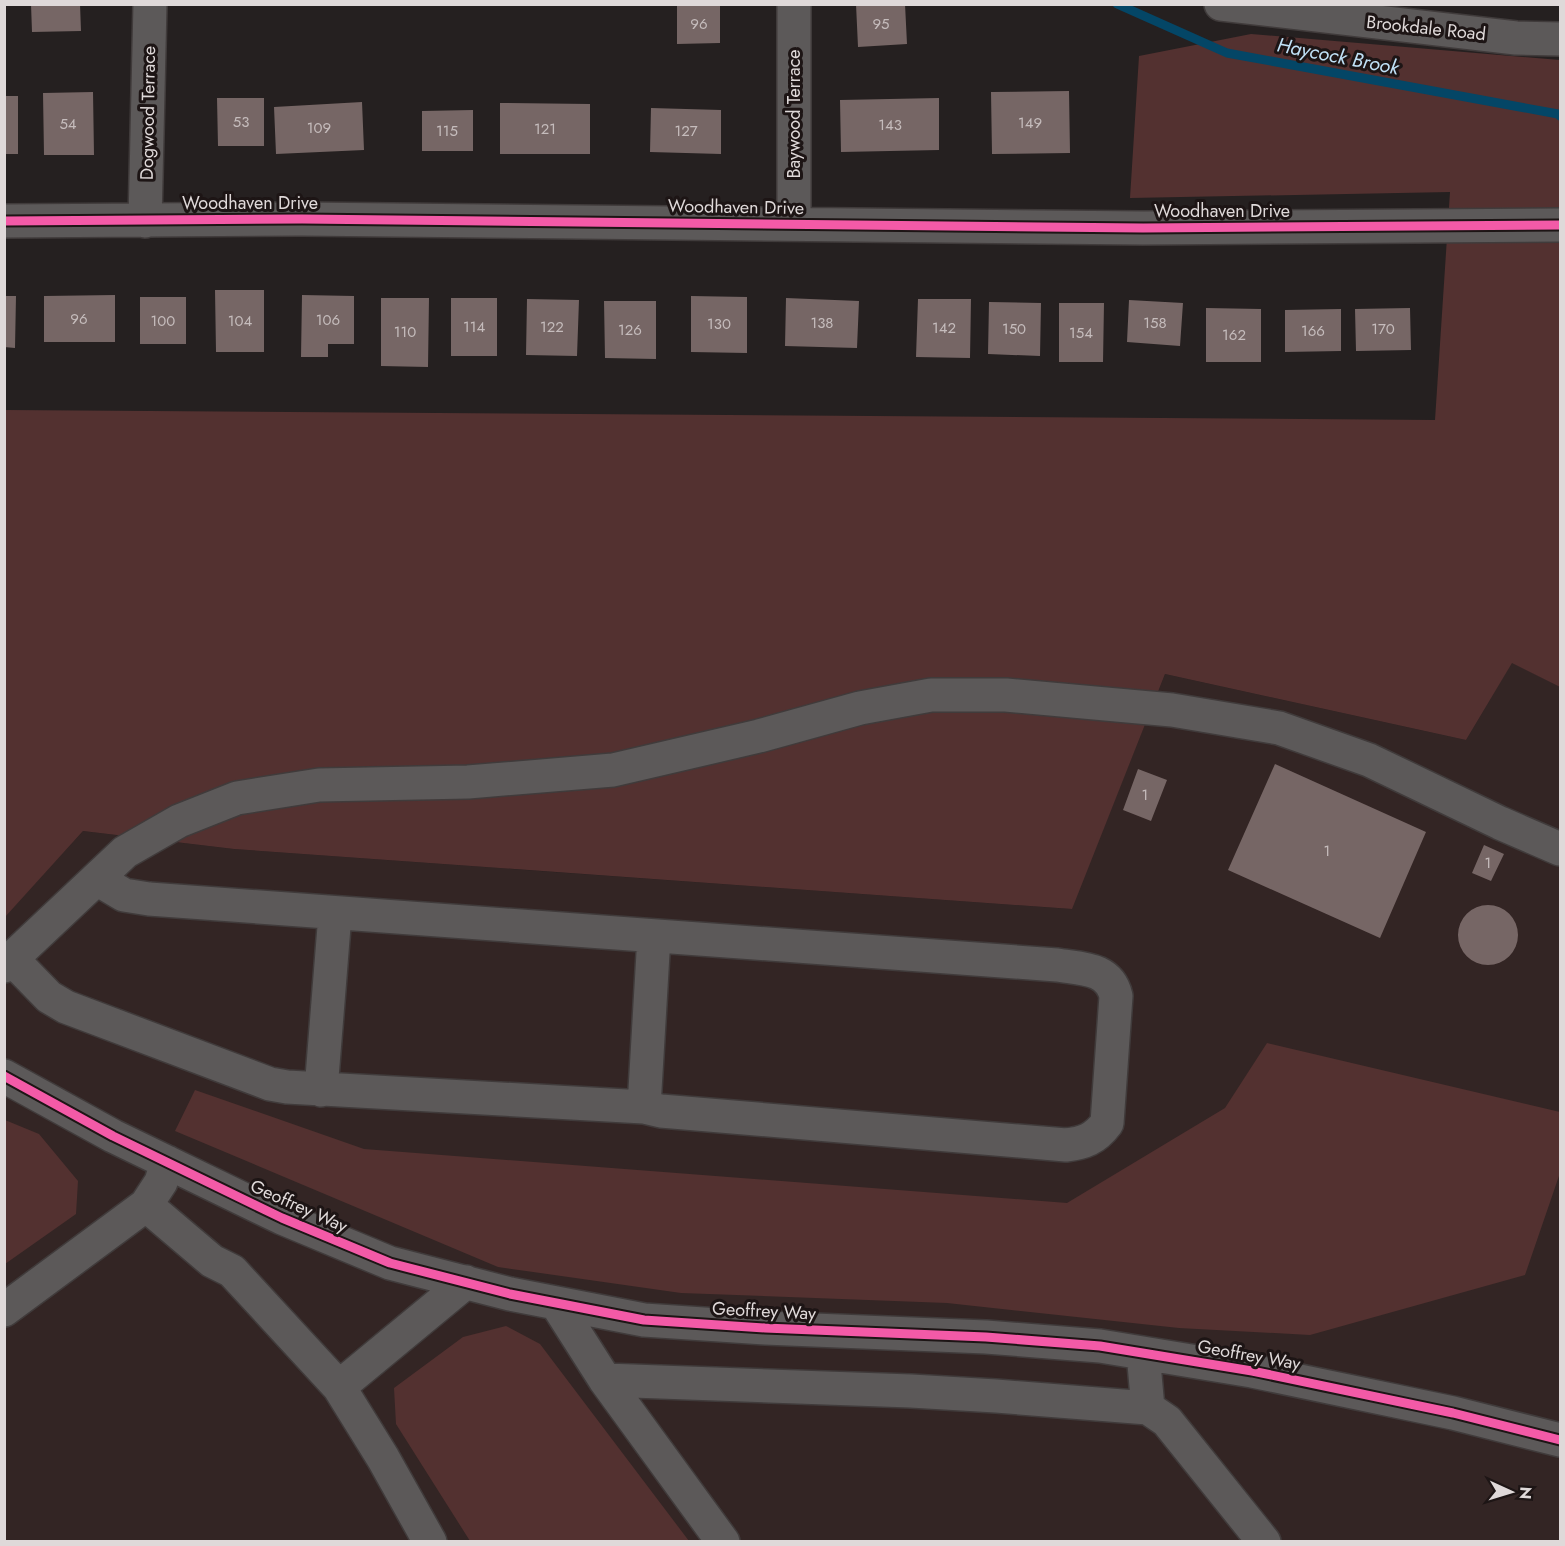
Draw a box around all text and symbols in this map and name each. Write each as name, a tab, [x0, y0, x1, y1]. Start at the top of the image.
street label: Brookdale Road	[1365, 9, 1487, 47]
house number: 96	[690, 13, 708, 35]
house number: 95	[872, 13, 890, 35]
water label: Haycock Brook	[1274, 30, 1403, 83]
street label: Dogwood Terrace	[134, 46, 162, 180]
street label: Baywood Terrace	[781, 49, 807, 179]
house number: 53	[233, 111, 249, 133]
house number: 149	[1018, 112, 1042, 134]
house number: 54	[59, 113, 77, 135]
house number: 143	[878, 114, 902, 136]
house number: 109	[307, 117, 331, 139]
house number: 121	[534, 118, 556, 140]
house number: 115	[436, 120, 458, 142]
house number: 127	[674, 120, 698, 142]
street label: Woodhaven Drive	[182, 190, 318, 216]
street label: Woodhaven Drive	[668, 193, 804, 221]
street label: Woodhaven Drive	[1154, 198, 1290, 224]
house number: 96	[70, 308, 88, 330]
house number: 106	[316, 309, 340, 331]
house number: 100	[151, 310, 175, 332]
house number: 104	[228, 310, 253, 332]
house number: 138	[810, 312, 834, 334]
house number: 158	[1143, 312, 1167, 334]
house number: 130	[707, 313, 731, 335]
house number: 114	[463, 316, 485, 338]
house number: 122	[540, 316, 564, 338]
house number: 142	[932, 317, 956, 339]
house number: 150	[1002, 318, 1026, 340]
house number: 170	[1371, 318, 1395, 340]
house number: 126	[618, 319, 642, 341]
house number: 166	[1301, 320, 1325, 342]
house number: 110	[394, 321, 416, 343]
house number: 154	[1069, 322, 1093, 344]
house number: 162	[1222, 324, 1246, 346]
house number: 1	[1142, 784, 1148, 806]
house number: 1	[1324, 840, 1330, 862]
house number: 1	[1485, 852, 1491, 874]
street label: Geoffrey Way	[246, 1173, 352, 1239]
street label: Geoffrey Way	[711, 1295, 817, 1327]
street label: Geoffrey Way	[1195, 1333, 1303, 1377]
north arrow	[1481, 1462, 1541, 1522]
text: N	[1514, 1486, 1537, 1500]

